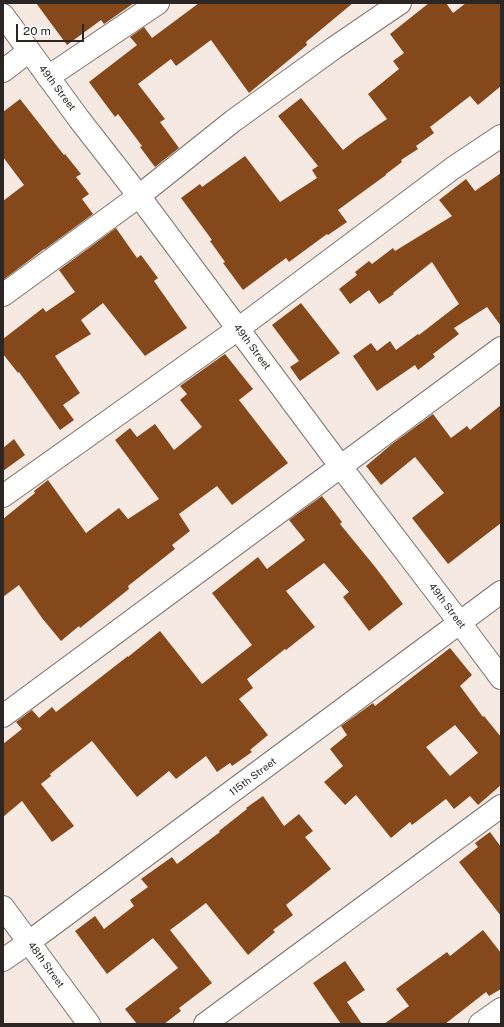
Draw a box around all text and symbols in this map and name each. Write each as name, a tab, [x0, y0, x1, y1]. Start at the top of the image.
scale bar	[18, 16, 86, 42]
text: 20 m	[23, 24, 51, 38]
street label: 49th Street	[36, 63, 78, 113]
street label: 49th Street	[231, 322, 273, 372]
street label: 49th Street	[426, 581, 468, 631]
street label: 115th Street	[227, 755, 279, 799]
street label: 48th Street	[25, 940, 67, 990]

